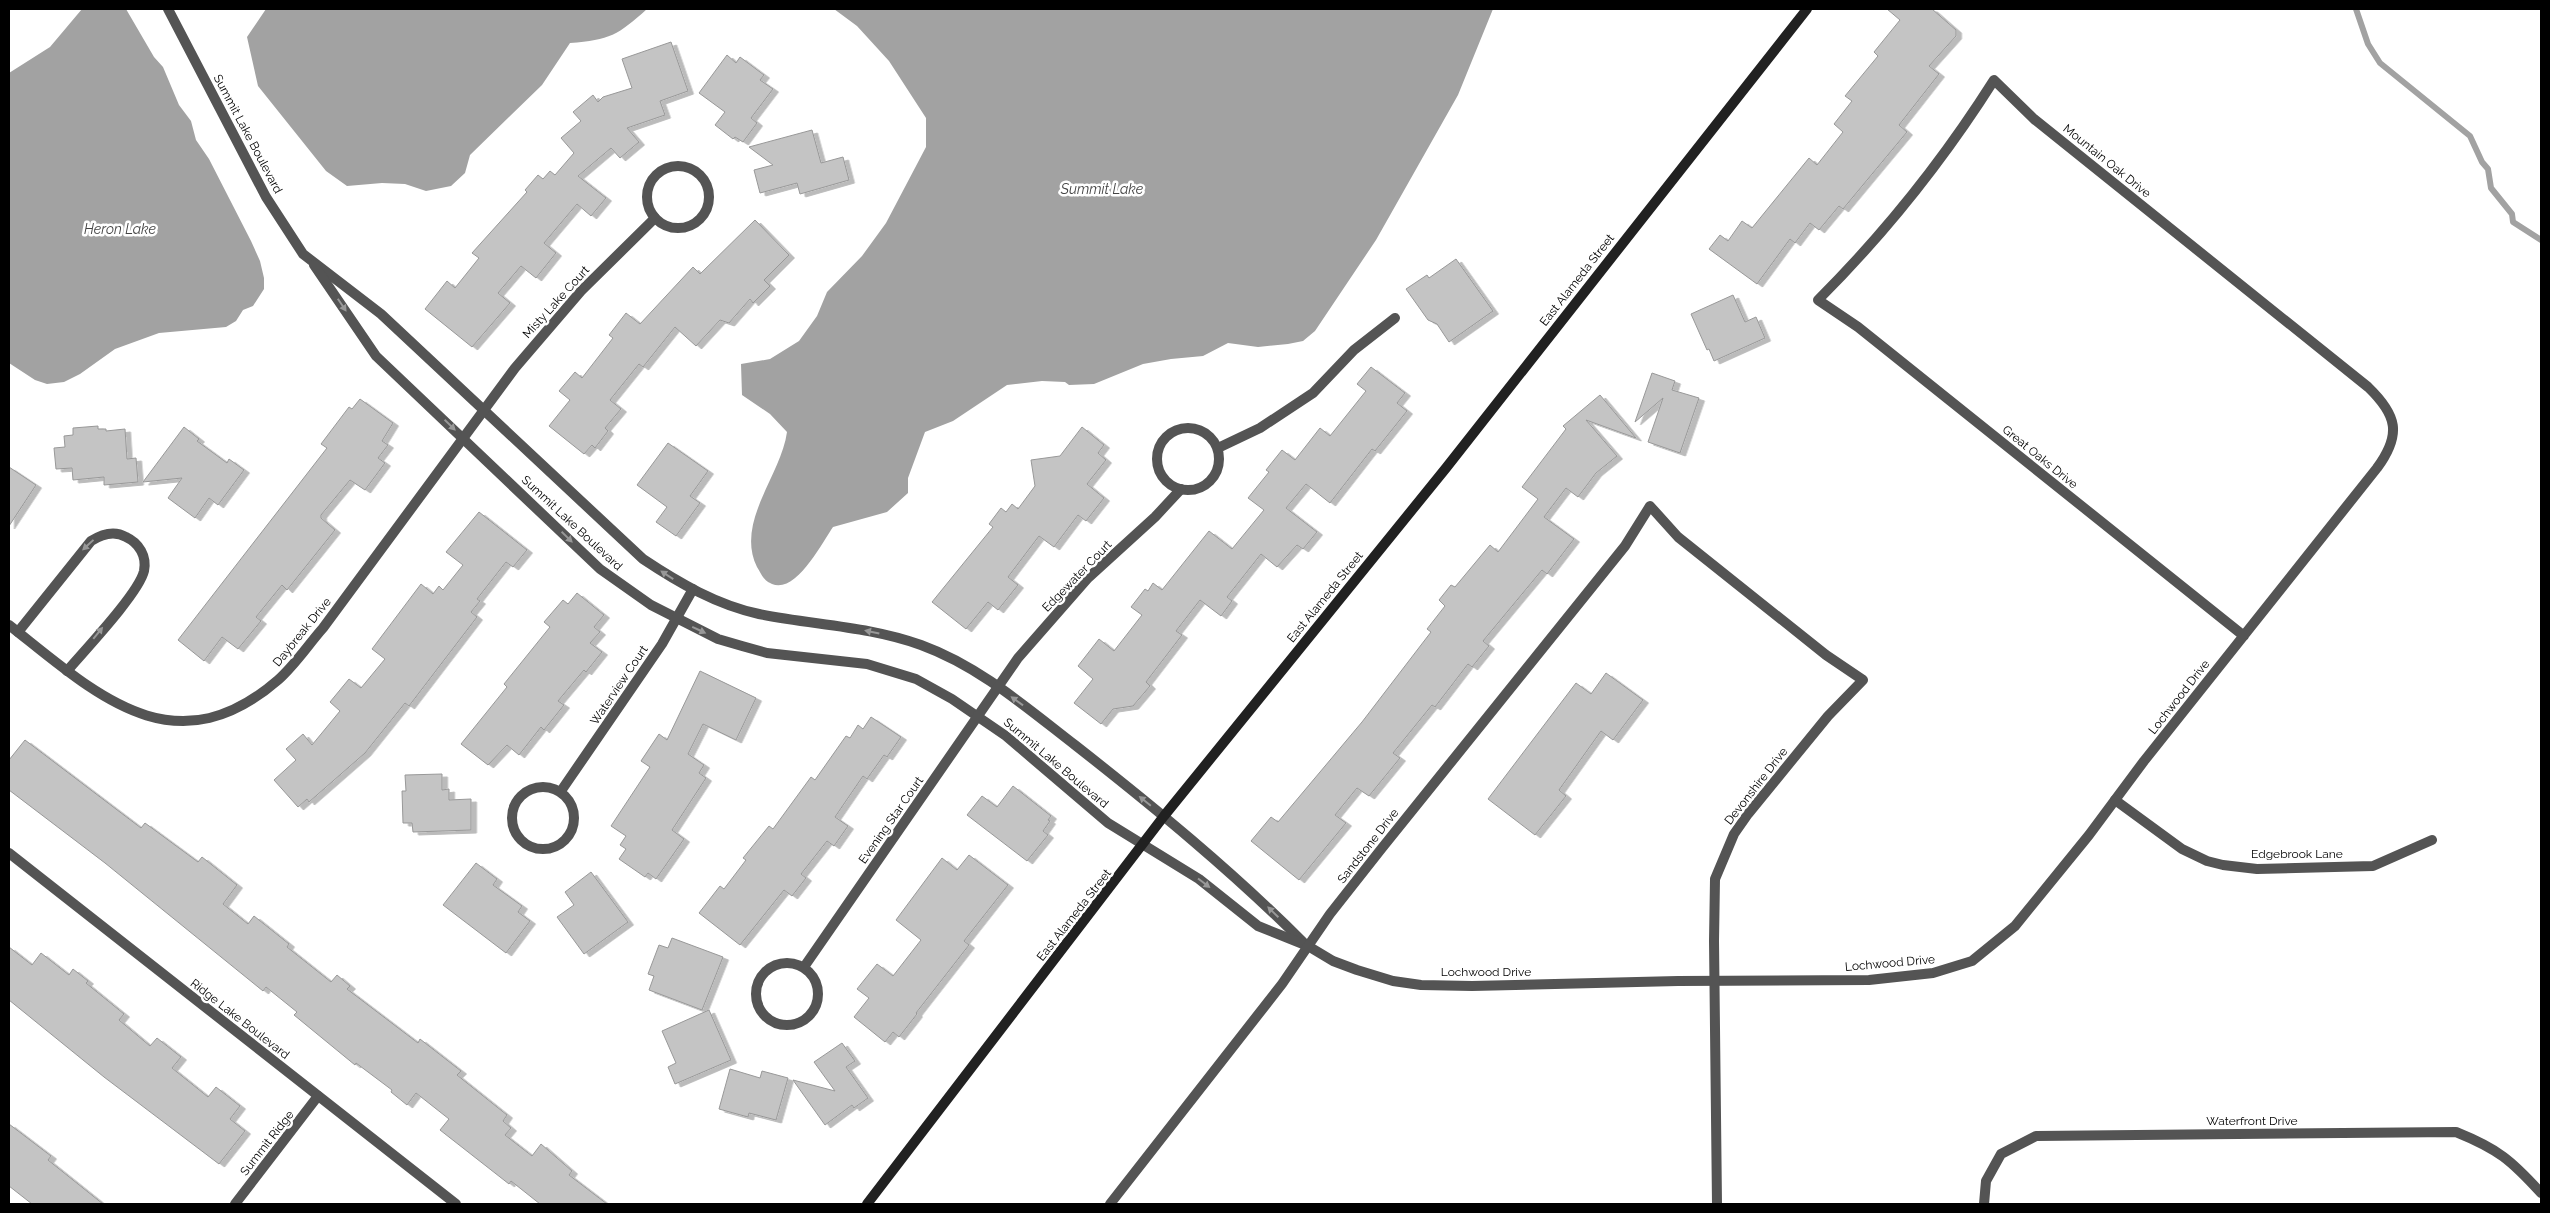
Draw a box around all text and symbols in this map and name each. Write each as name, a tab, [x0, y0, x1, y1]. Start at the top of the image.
street label: Summit Lake Boulevard	[211, 72, 285, 196]
street label: Mountain Oak Drive	[2060, 121, 2154, 201]
water label: Summit Lake	[1060, 181, 1144, 197]
water label: Heron Lake	[84, 221, 157, 237]
street label: East Alameda Street	[1537, 231, 1617, 329]
street label: Misty Lake Court	[520, 263, 592, 341]
one-way arrow	[337, 298, 346, 312]
one-way arrow	[444, 419, 456, 431]
street label: Great Oaks Drive	[2000, 422, 2080, 492]
street label: Summit Lake Boulevard	[519, 473, 625, 573]
one-way arrow	[561, 531, 573, 543]
street label: Edgewater Court	[1039, 537, 1115, 615]
one-way arrow	[82, 539, 95, 550]
street label: East Alameda Street	[1284, 549, 1366, 645]
one-way arrow	[660, 570, 673, 579]
street label: Daybreak Drive	[270, 595, 334, 669]
one-way arrow	[692, 626, 706, 634]
one-way arrow	[93, 627, 104, 640]
one-way arrow	[863, 628, 879, 636]
street label: Waterview Court	[587, 643, 651, 727]
street label: Lochwood Drive	[2146, 657, 2212, 737]
one-way arrow	[1011, 695, 1024, 706]
street label: Summit Lake Boulevard	[1001, 715, 1111, 811]
street label: Devonshire Drive	[1722, 745, 1790, 827]
street label: Evening Star Court	[856, 774, 926, 866]
one-way arrow	[1139, 795, 1152, 806]
street label: Sandstone Drive	[1335, 806, 1401, 886]
street label: Edgebrook Lane	[2251, 847, 2343, 861]
street label: East Alameda Street	[1034, 866, 1114, 964]
one-way arrow	[1197, 877, 1210, 888]
one-way arrow	[1267, 906, 1279, 918]
street label: Lochwood Drive	[1844, 952, 1936, 974]
street label: Lochwood Drive	[1441, 965, 1531, 979]
street label: Ridge Lake Boulevard	[188, 976, 292, 1062]
street label: Summit Ridge	[237, 1108, 297, 1178]
street label: Waterfront Drive	[2206, 1114, 2298, 1128]

